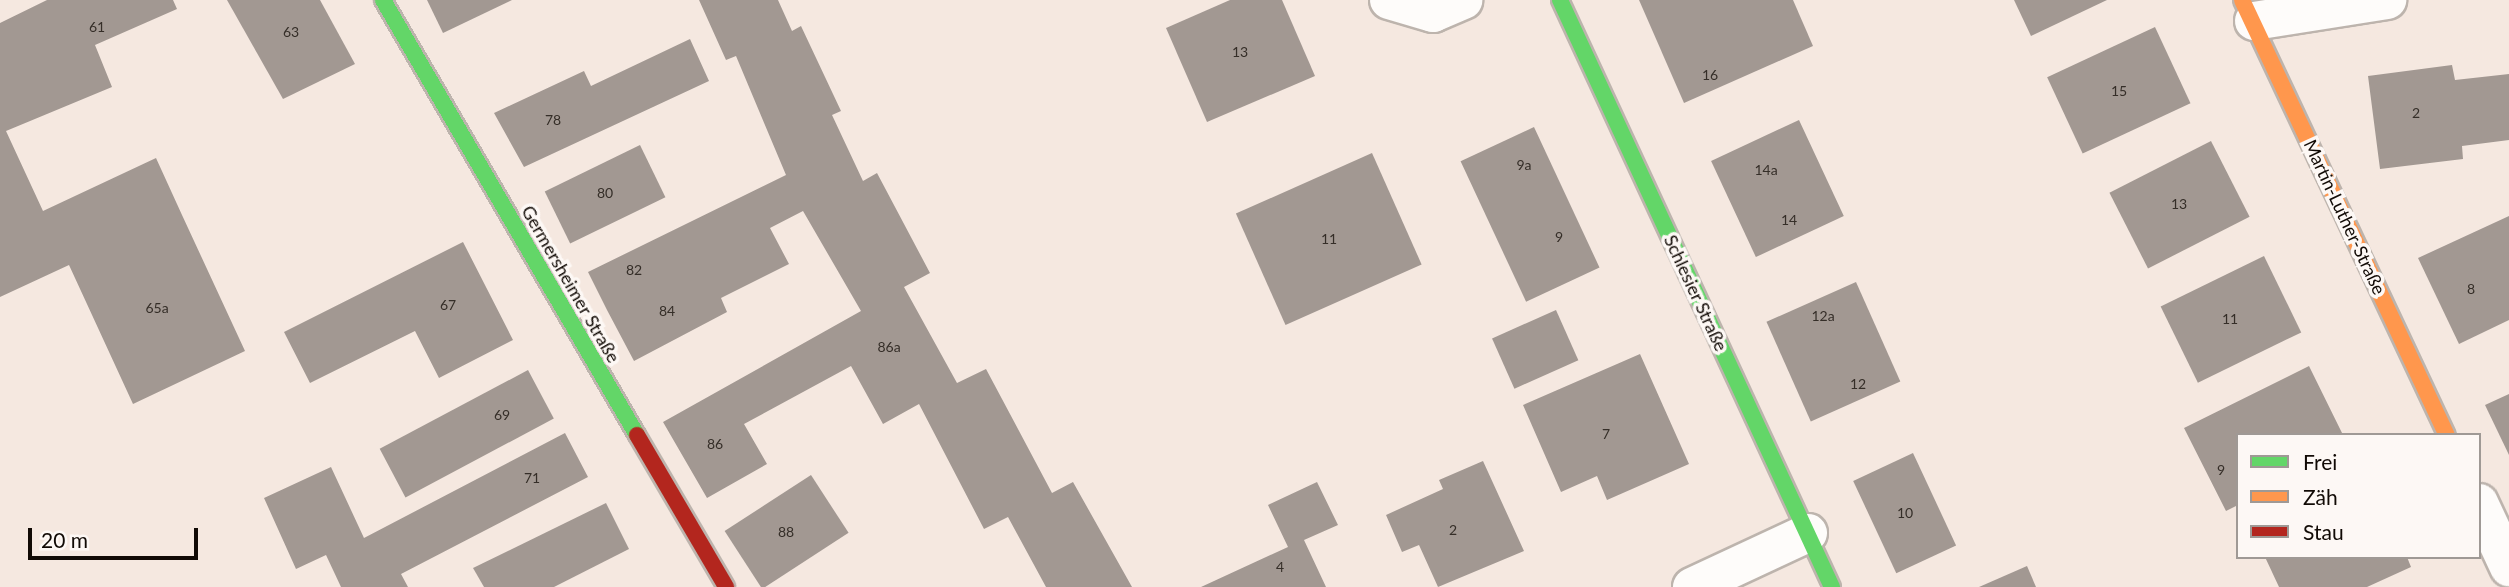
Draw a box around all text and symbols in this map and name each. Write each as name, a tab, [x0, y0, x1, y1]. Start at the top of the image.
house number: 61	[89, 19, 105, 35]
house number: 63	[283, 24, 299, 40]
house number: 13	[1232, 44, 1248, 60]
house number: 16	[1702, 67, 1718, 83]
house number: 15	[2111, 83, 2127, 99]
house number: 2	[2412, 105, 2420, 121]
house number: 78	[545, 112, 561, 128]
street label: Martin-Luther-Straße	[2300, 136, 2390, 298]
house number: 9a	[1516, 157, 1532, 173]
house number: 14a	[1754, 162, 1778, 178]
house number: 80	[597, 185, 613, 201]
house number: 13	[2171, 196, 2187, 212]
street label: Germersheimer Straße	[517, 201, 625, 367]
house number: 14	[1781, 212, 1797, 228]
house number: 9	[1555, 229, 1563, 245]
house number: 11	[1321, 231, 1337, 247]
street label: Schlesier Straße	[1660, 231, 1732, 355]
house number: 82	[626, 262, 642, 278]
house number: 8	[2467, 281, 2475, 297]
house number: 67	[440, 297, 456, 313]
house number: 65a	[145, 300, 169, 316]
house number: 84	[659, 303, 675, 319]
house number: 12a	[1811, 308, 1835, 324]
house number: 11	[2222, 311, 2238, 327]
house number: 86a	[877, 339, 901, 355]
house number: 12	[1850, 376, 1866, 392]
house number: 69	[494, 407, 510, 423]
house number: 7	[1602, 426, 1610, 442]
legend	[2236, 433, 2481, 559]
house number: 86	[707, 436, 723, 452]
text: Frei	[2303, 449, 2337, 474]
house number: 9	[2217, 462, 2225, 478]
house number: 71	[524, 470, 540, 486]
text: Zäh	[2303, 484, 2338, 509]
house number: 10	[1897, 505, 1913, 521]
scale bar	[32, 514, 201, 558]
text: Stau	[2303, 519, 2344, 544]
house number: 2	[1449, 522, 1457, 538]
house number: 88	[778, 524, 794, 540]
text: 20 m	[41, 527, 88, 552]
house number: 4	[1276, 559, 1284, 575]

